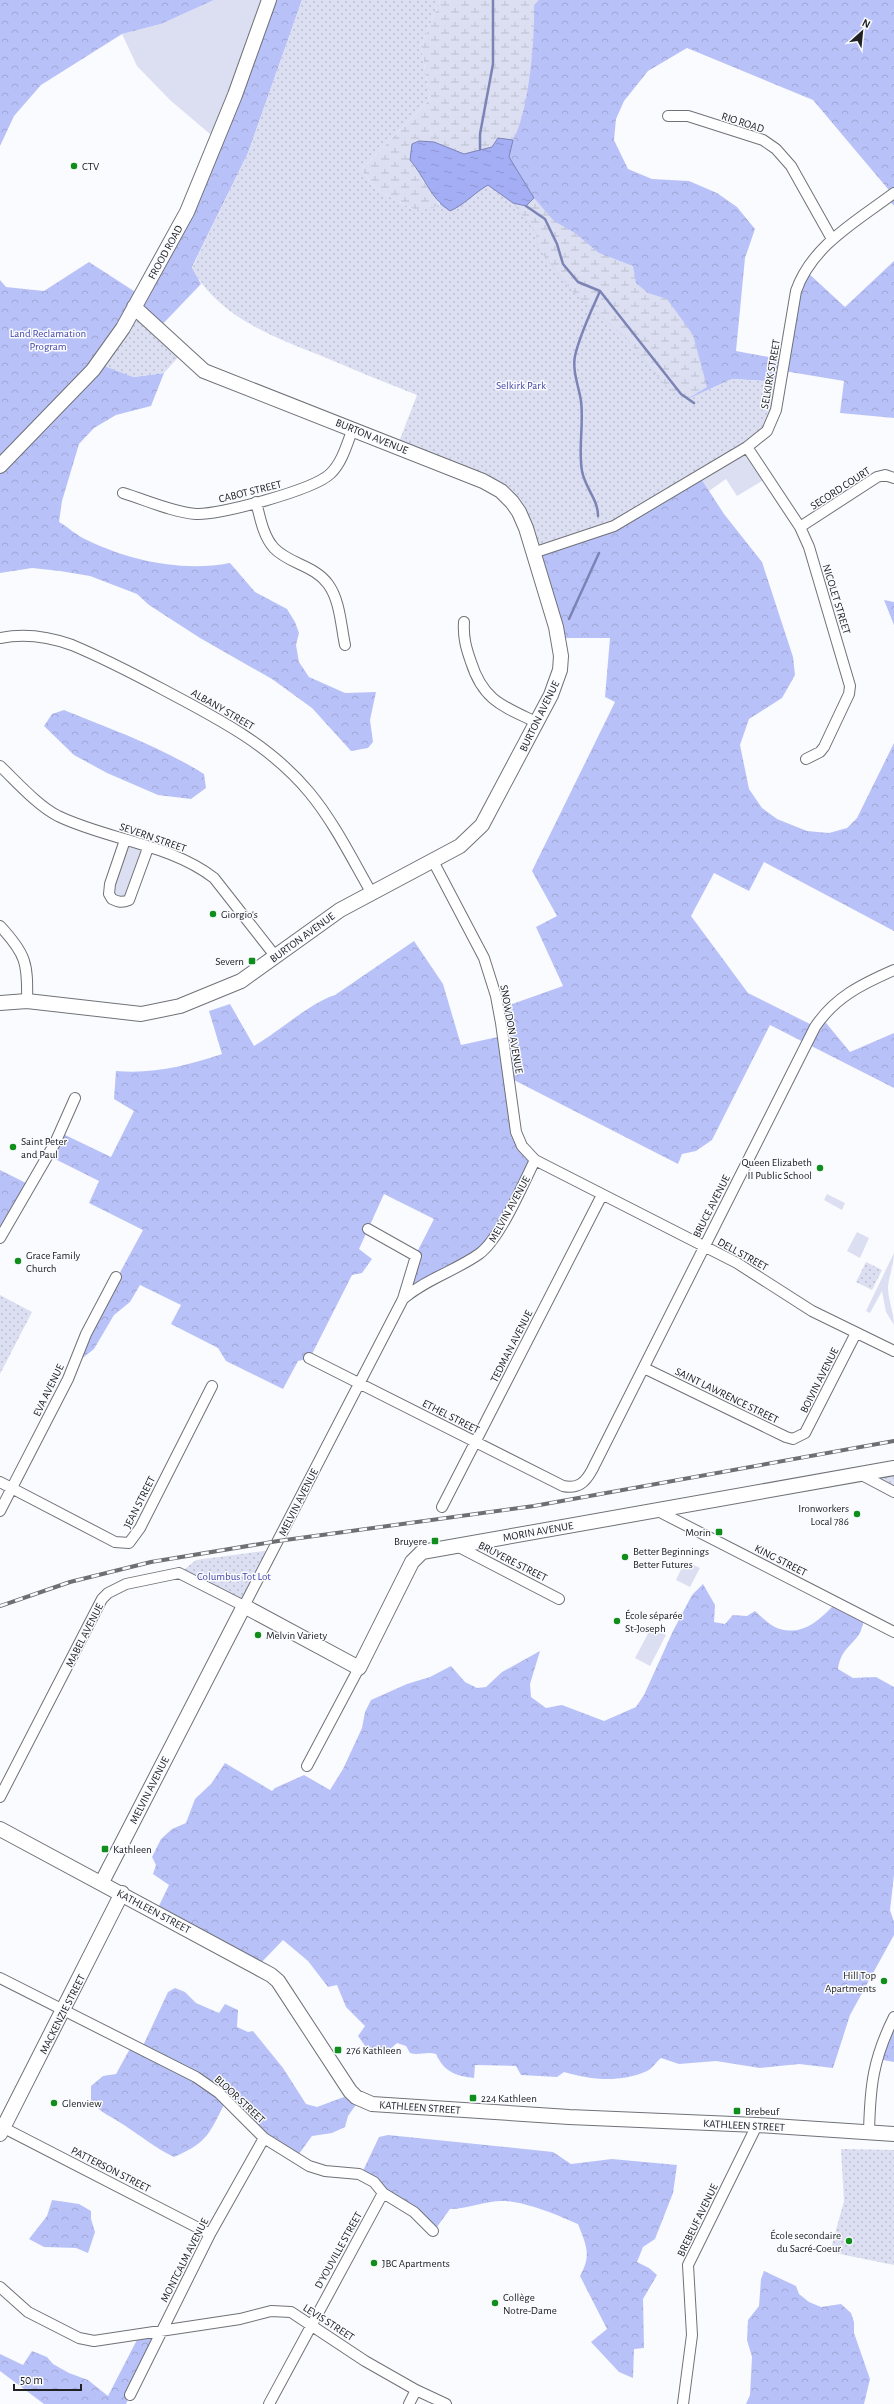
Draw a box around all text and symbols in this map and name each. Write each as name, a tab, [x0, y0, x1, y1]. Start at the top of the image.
north arrow	[842, 12, 882, 52]
text: N	[860, 17, 872, 30]
street label: RIO ROAD	[720, 110, 765, 134]
marker: CTV	[69, 161, 79, 171]
place label: CTV	[82, 161, 100, 172]
street label: FROOD ROAD	[146, 223, 185, 281]
park label: Land Reclamation Program	[10, 328, 86, 352]
street label: SELKIRK STREET	[759, 338, 782, 410]
park label: Selkirk Park	[496, 380, 546, 391]
street label: BURTON AVENUE	[334, 417, 410, 456]
street label: SECORD COURT	[808, 465, 873, 512]
street label: CABOT STREET	[218, 478, 283, 505]
street label: NICOLET STREET	[821, 563, 853, 636]
street label: BURTON AVENUE	[518, 679, 562, 753]
street label: ALBANY STREET	[189, 687, 257, 732]
street label: SEVERN STREET	[118, 821, 188, 854]
marker: Giorgio's	[208, 909, 218, 919]
place label: Giorgio's	[221, 909, 258, 920]
street label: BURTON AVENUE	[268, 910, 337, 965]
place label: Severn	[215, 956, 244, 967]
marker: Severn	[247, 956, 257, 966]
street label: SNOWDON AVENUE	[498, 984, 525, 1075]
place label: Saint Peter and Paul	[21, 1136, 67, 1160]
marker: Saint Peter and Paul	[8, 1142, 18, 1152]
place label: Queen Elizabeth II Public School	[742, 1157, 812, 1181]
marker: Queen Elizabeth II Public School	[815, 1163, 825, 1173]
street label: BRUCE AVENUE	[691, 1172, 732, 1239]
street label: MELVIN AVENUE	[487, 1174, 532, 1244]
street label: DELL STREET	[716, 1236, 770, 1273]
place label: Grace Family Church	[26, 1250, 81, 1274]
marker: Grace Family Church	[13, 1256, 23, 1266]
street label: TEDMAN AVENUE	[488, 1308, 535, 1384]
street label: BOIVIN AVENUE	[798, 1345, 841, 1415]
street label: EVA AVENUE	[31, 1362, 66, 1418]
street label: SAINT LAWRENCE STREET	[673, 1366, 781, 1426]
street label: ETHEL STREET	[420, 1397, 482, 1436]
street label: MELVIN AVENUE	[277, 1466, 320, 1538]
street label: JEAN STREET	[122, 1474, 158, 1530]
place label: Ironworkers Local 786	[798, 1503, 849, 1527]
marker: Ironworkers Local 786	[852, 1509, 862, 1519]
street label: MORIN AVENUE	[502, 1520, 575, 1543]
place label: Morin	[685, 1527, 711, 1538]
marker: Morin	[714, 1527, 724, 1537]
place label: Bruyere	[394, 1536, 427, 1547]
marker: Bruyere	[430, 1536, 440, 1546]
street label: BRUYERE STREET	[477, 1539, 549, 1584]
street label: KING STREET	[753, 1543, 809, 1579]
place label: Better Beginnings Better Futures	[633, 1546, 709, 1570]
marker: Better Beginnings Better Futures	[620, 1552, 630, 1562]
park label: Columbus Tot Lot	[197, 1571, 271, 1582]
street label: MABEL AVENUE	[64, 1601, 106, 1669]
place label: École séparée St-Joseph	[625, 1609, 683, 1634]
marker: École séparée St-Joseph	[612, 1616, 622, 1626]
marker: Melvin Variety	[253, 1630, 263, 1640]
place label: Melvin Variety	[266, 1630, 327, 1641]
street label: MELVIN AVENUE	[128, 1754, 171, 1826]
marker: Kathleen	[100, 1844, 110, 1854]
place label: Kathleen	[113, 1844, 152, 1855]
street label: KATHLEEN STREET	[115, 1887, 193, 1936]
place label: Hill Top Apartments	[825, 1970, 876, 1994]
street label: MACKENZIE STREET	[38, 1972, 88, 2056]
marker: Hill Top Apartments	[879, 1976, 889, 1986]
marker: 276 Kathleen	[333, 2045, 343, 2055]
place label: 276 Kathleen	[346, 2045, 401, 2056]
street label: BLOOR STREET	[212, 2073, 267, 2126]
marker: 224 Kathleen	[468, 2093, 478, 2103]
place label: 224 Kathleen	[481, 2093, 537, 2104]
marker: Glenview	[49, 2098, 59, 2108]
place label: Glenview	[62, 2098, 102, 2109]
street label: KATHLEEN STREET	[379, 2099, 462, 2116]
marker: Brebeuf	[732, 2106, 742, 2116]
place label: Brebeuf	[745, 2106, 780, 2117]
street label: KATHLEEN STREET	[703, 2118, 786, 2133]
street label: PATTERSON STREET	[69, 2145, 153, 2194]
street label: BREBEUF AVENUE	[675, 2182, 720, 2258]
street label: D'YOUVILLE STREET	[313, 2209, 364, 2291]
street label: MONTCALM AVENUE	[159, 2216, 211, 2304]
place label: École secondaire du Sacré-Coeur	[770, 2229, 841, 2254]
marker: École secondaire du Sacré-Coeur	[844, 2236, 854, 2246]
marker: JBC Apartments	[369, 2258, 379, 2268]
place label: JBC Apartments	[382, 2258, 450, 2269]
place label: Collège Notre-Dame	[503, 2292, 557, 2316]
marker: Collège Notre-Dame	[490, 2298, 500, 2308]
street label: LEVIS STREET	[301, 2302, 357, 2343]
scale bar	[14, 2366, 81, 2392]
text: 50 m	[20, 2374, 43, 2386]

